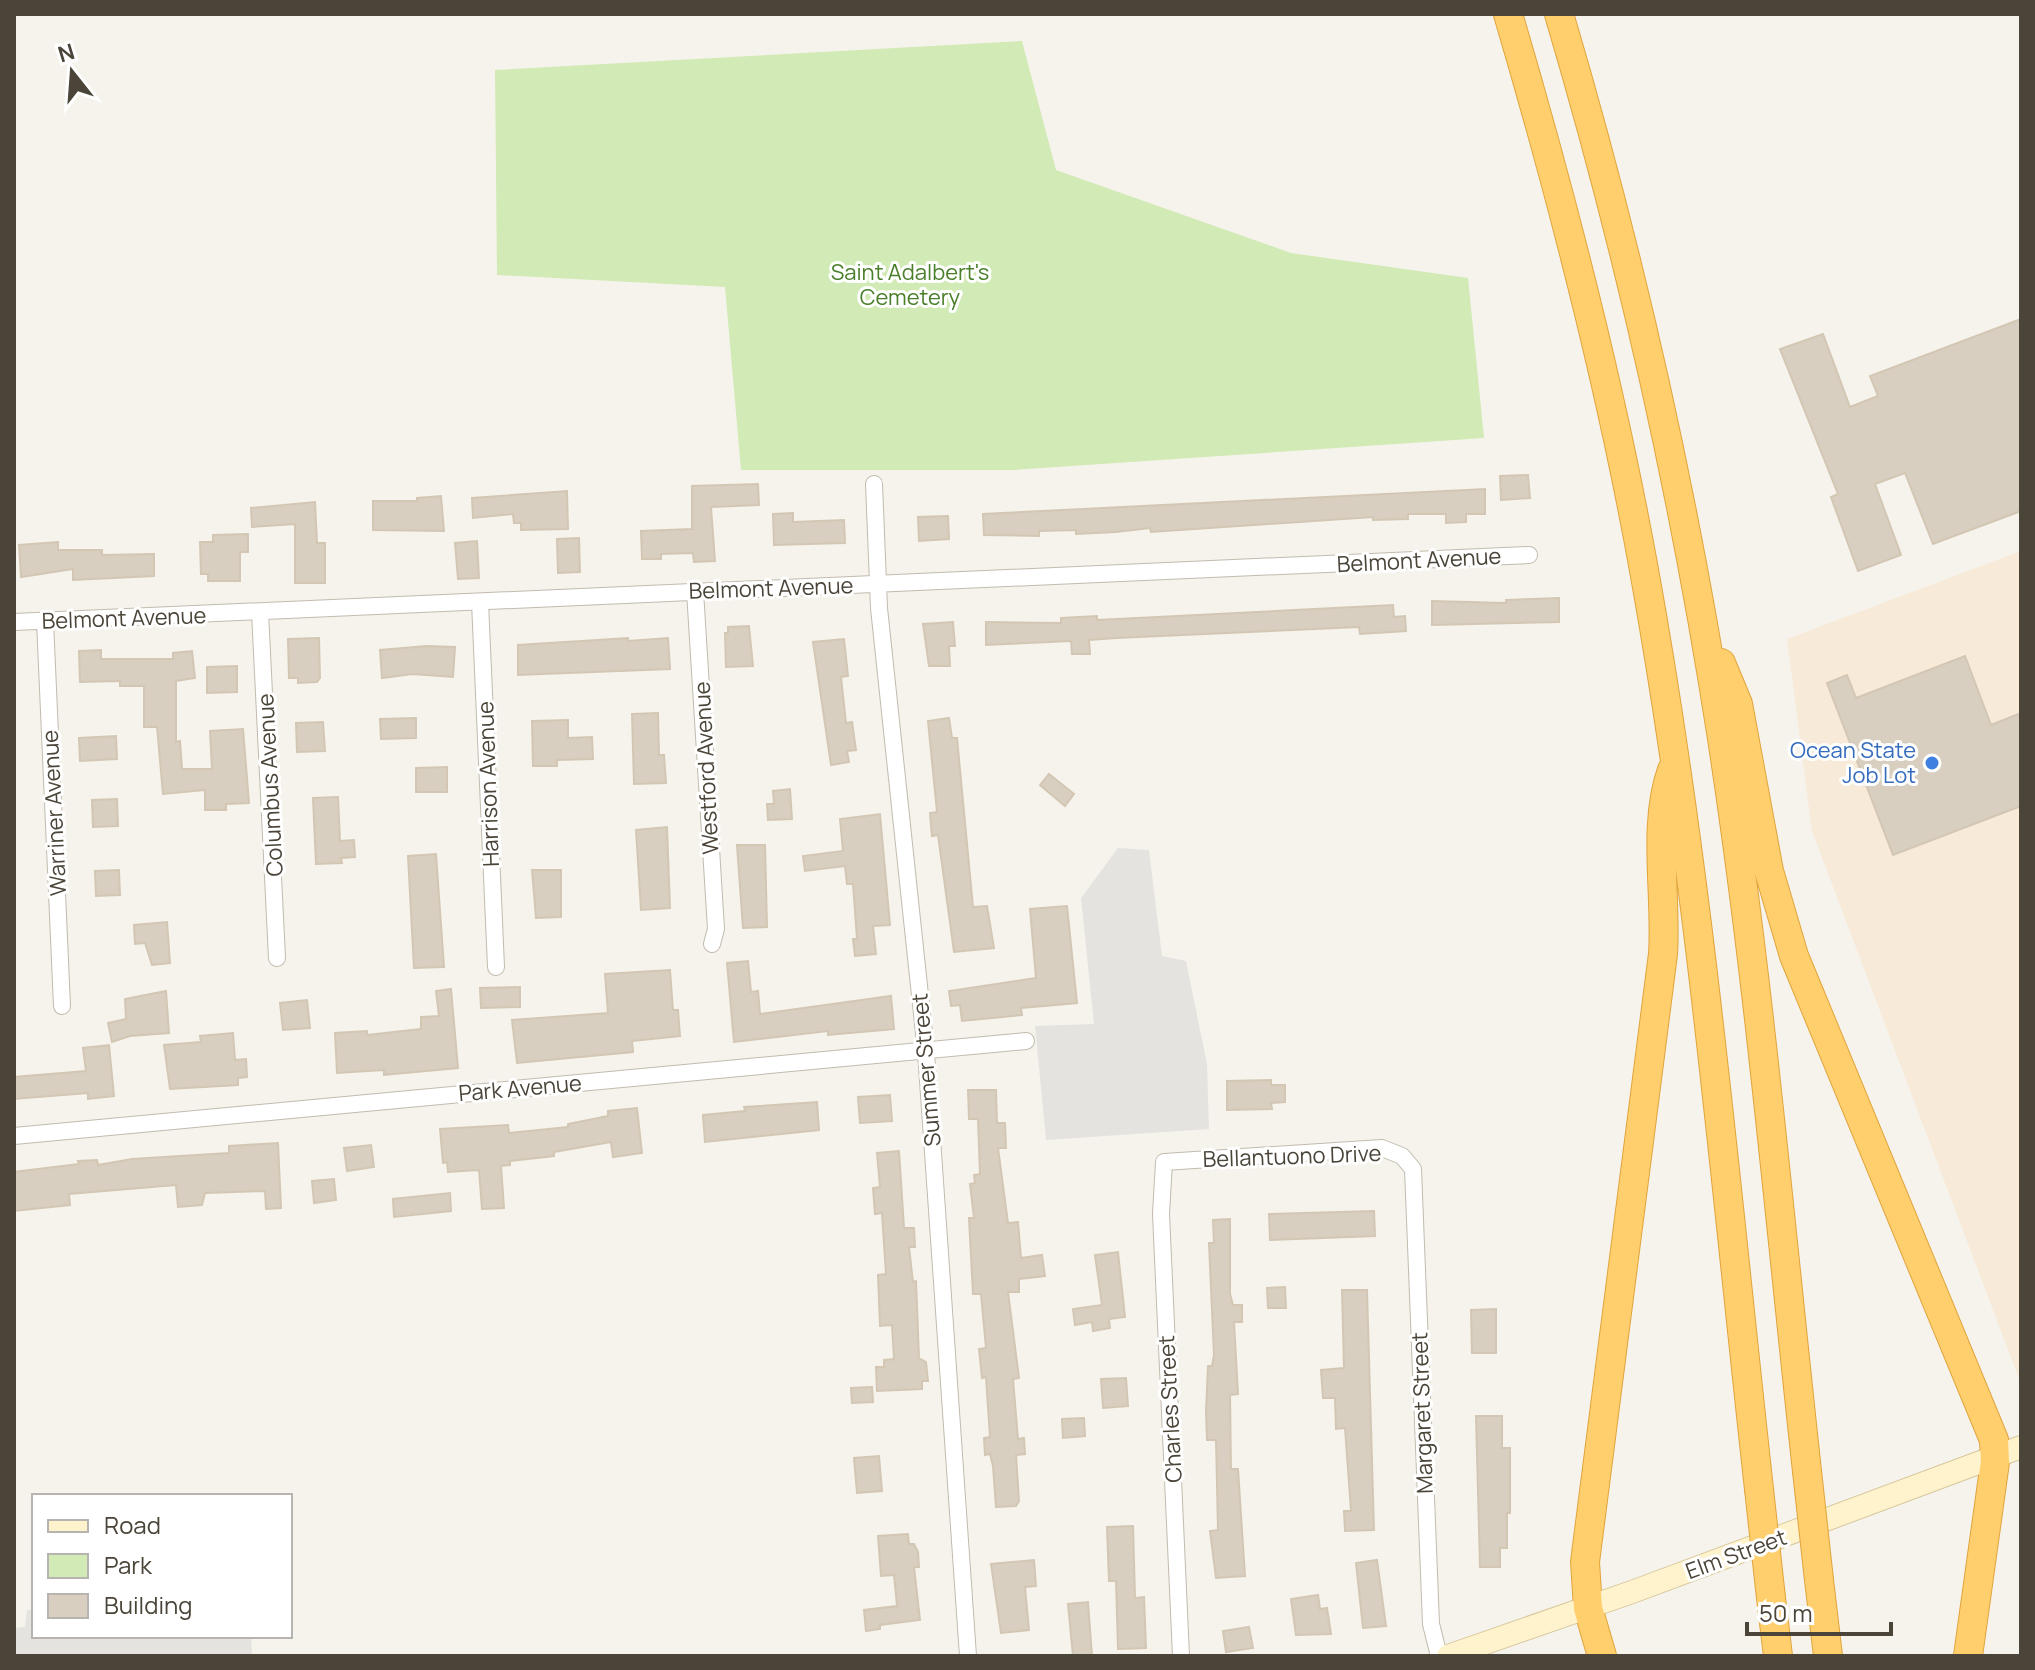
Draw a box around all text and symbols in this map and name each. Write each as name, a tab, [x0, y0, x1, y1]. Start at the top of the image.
north arrow	[32, 32, 112, 112]
text: N	[54, 36, 78, 70]
park label: Saint Adalbert's Cemetery	[831, 257, 989, 312]
street label: Belmont Avenue	[1336, 541, 1502, 579]
street label: Belmont Avenue	[688, 570, 854, 606]
street label: Belmont Avenue	[41, 600, 207, 636]
street label: Westford Avenue	[686, 681, 726, 855]
street label: Columbus Avenue	[250, 693, 290, 877]
street label: Harrison Avenue	[470, 701, 506, 867]
street label: Warriner Avenue	[35, 729, 73, 897]
place label: Ocean State Job Lot	[1790, 735, 1916, 790]
marker: Ocean State Job Lot	[1923, 754, 1941, 772]
street label: Summer Street	[904, 992, 948, 1148]
street label: Park Avenue	[457, 1068, 583, 1108]
street label: Bellantuono Drive	[1202, 1138, 1382, 1174]
street label: Margaret Street	[1404, 1331, 1440, 1494]
street label: Charles Street	[1151, 1334, 1189, 1483]
legend	[32, 1494, 292, 1638]
text: Road	[104, 1508, 161, 1541]
street label: Elm Street	[1681, 1522, 1791, 1586]
text: Park	[104, 1548, 153, 1581]
scale bar	[1747, 1586, 1891, 1636]
text: Building	[104, 1588, 192, 1621]
text: 50 m	[1759, 1596, 1813, 1629]

